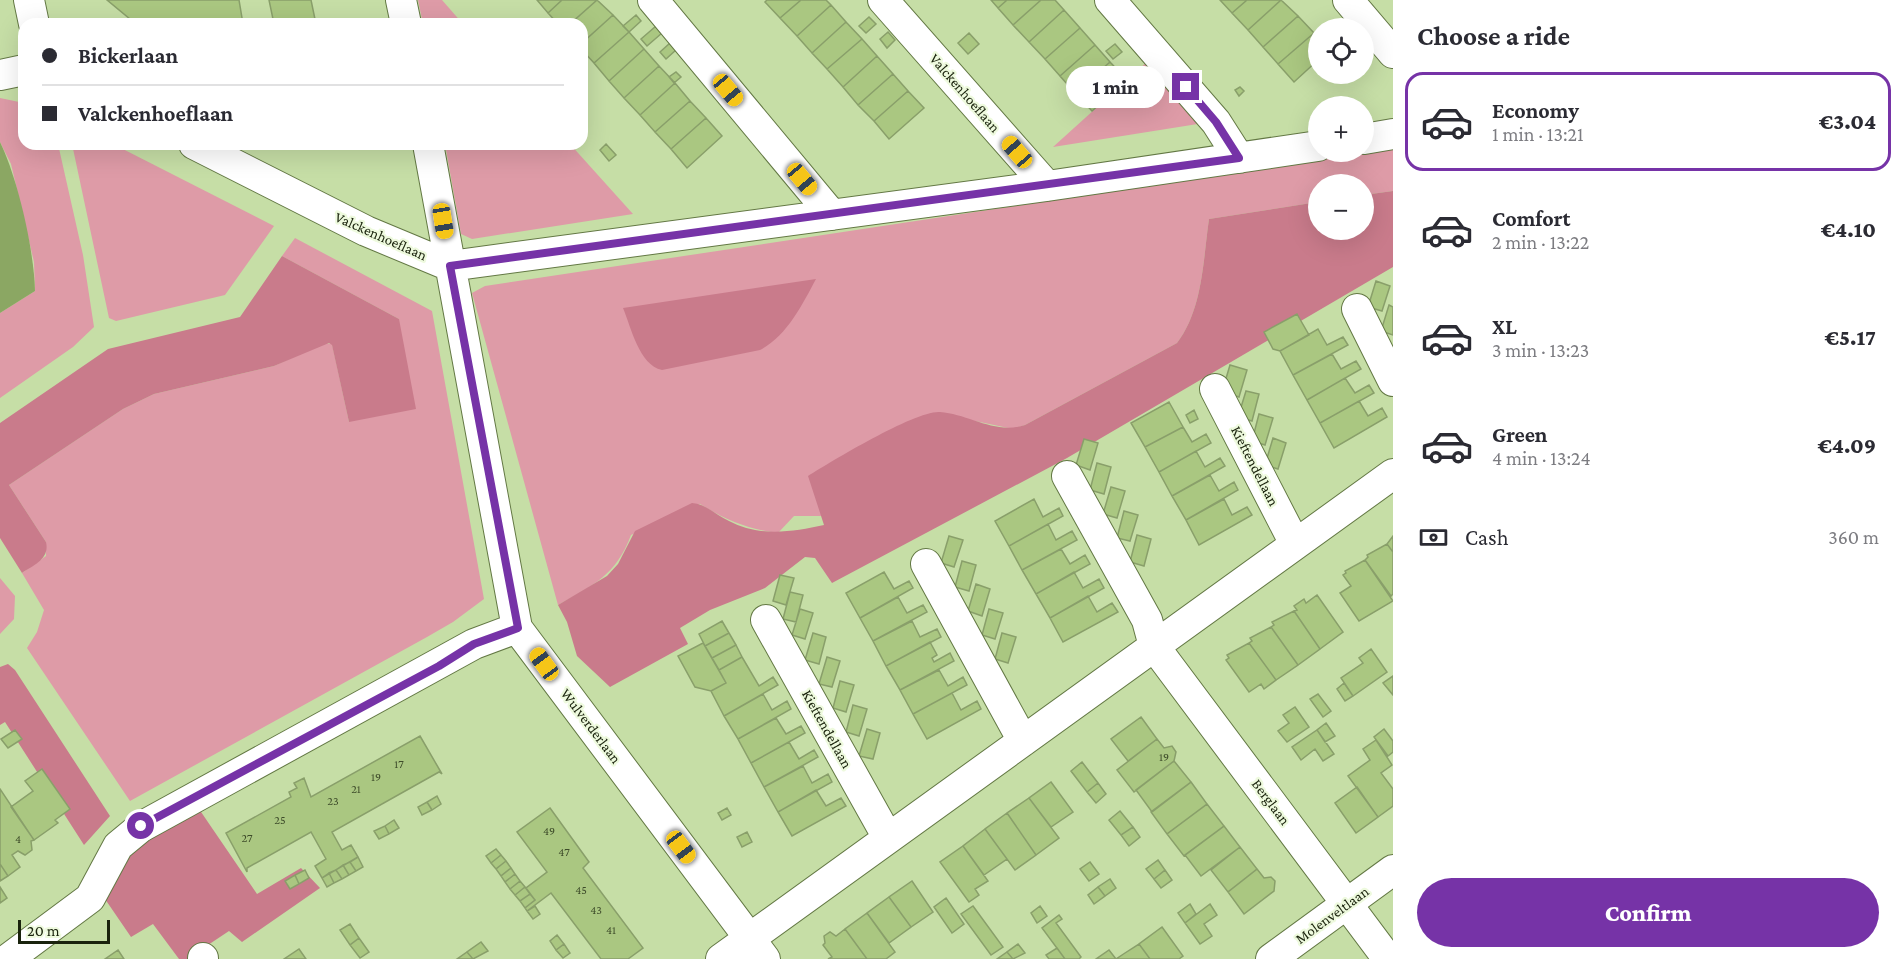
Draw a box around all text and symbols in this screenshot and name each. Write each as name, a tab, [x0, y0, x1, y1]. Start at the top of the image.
map controls	[1308, 18, 1374, 240]
button: locate	[1308, 18, 1374, 84]
text: Choose a ride	[1417, 21, 1570, 51]
text: Bickerlaan	[78, 43, 178, 68]
street label: Valckenhoeflaan	[927, 50, 1003, 136]
callout: 1 min	[1066, 66, 1165, 108]
car	[710, 70, 746, 110]
route end	[1172, 73, 1199, 100]
text: 1 min	[1092, 76, 1139, 98]
icon: car	[1420, 95, 1474, 149]
button: +	[1308, 96, 1374, 162]
text: Economy	[1492, 98, 1579, 123]
text: Valckenhoeflaan	[78, 101, 233, 126]
text: €3.04	[1819, 109, 1876, 134]
text: 1 min · 13:21	[1492, 123, 1584, 145]
car	[998, 133, 1036, 171]
car	[784, 159, 820, 199]
button: −	[1308, 174, 1374, 240]
car	[431, 202, 455, 240]
icon: car	[1420, 203, 1474, 257]
text: Comfort	[1492, 206, 1570, 231]
street label: Valckenhoeflaan	[333, 209, 429, 263]
text: €4.10	[1821, 217, 1876, 242]
text: 2 min · 13:22	[1492, 231, 1589, 253]
icon: car	[1420, 311, 1474, 365]
text: XL	[1492, 314, 1517, 339]
text: €5.17	[1825, 325, 1876, 350]
text: 3 min · 13:23	[1492, 339, 1589, 361]
icon: car	[1420, 419, 1474, 473]
text: Green	[1492, 422, 1548, 447]
street label: Kieftendellaan	[1228, 423, 1282, 509]
text: €4.09	[1817, 433, 1876, 458]
text: 4 min · 13:24	[1492, 447, 1591, 469]
icon: cash	[1417, 521, 1450, 554]
text: Cash	[1465, 525, 1509, 550]
text: 360 m	[1828, 526, 1879, 548]
car	[526, 644, 562, 684]
street label: Wulverderlaan	[558, 685, 624, 767]
street label: Kieftendellaan	[799, 687, 855, 771]
house number: 19	[1159, 750, 1169, 764]
house number: 17	[394, 757, 404, 771]
house number: 19	[371, 770, 381, 784]
street label: Berglaan	[1248, 776, 1293, 829]
house number: 21	[351, 782, 361, 796]
house number: 23	[327, 794, 339, 808]
route start	[127, 812, 154, 839]
house number: 25	[274, 813, 286, 827]
house number: 49	[543, 824, 555, 838]
car	[663, 827, 699, 867]
house number: 27	[241, 831, 253, 845]
house number: 4	[15, 832, 21, 846]
house number: 47	[558, 845, 570, 859]
button: Confirm	[1417, 878, 1879, 947]
house number: 45	[575, 883, 587, 897]
street label: Molenveltlaan	[1292, 883, 1372, 947]
house number: 43	[590, 903, 602, 917]
scale bar	[18, 917, 110, 944]
text: 20 m	[27, 922, 60, 939]
house number: 41	[606, 923, 616, 937]

